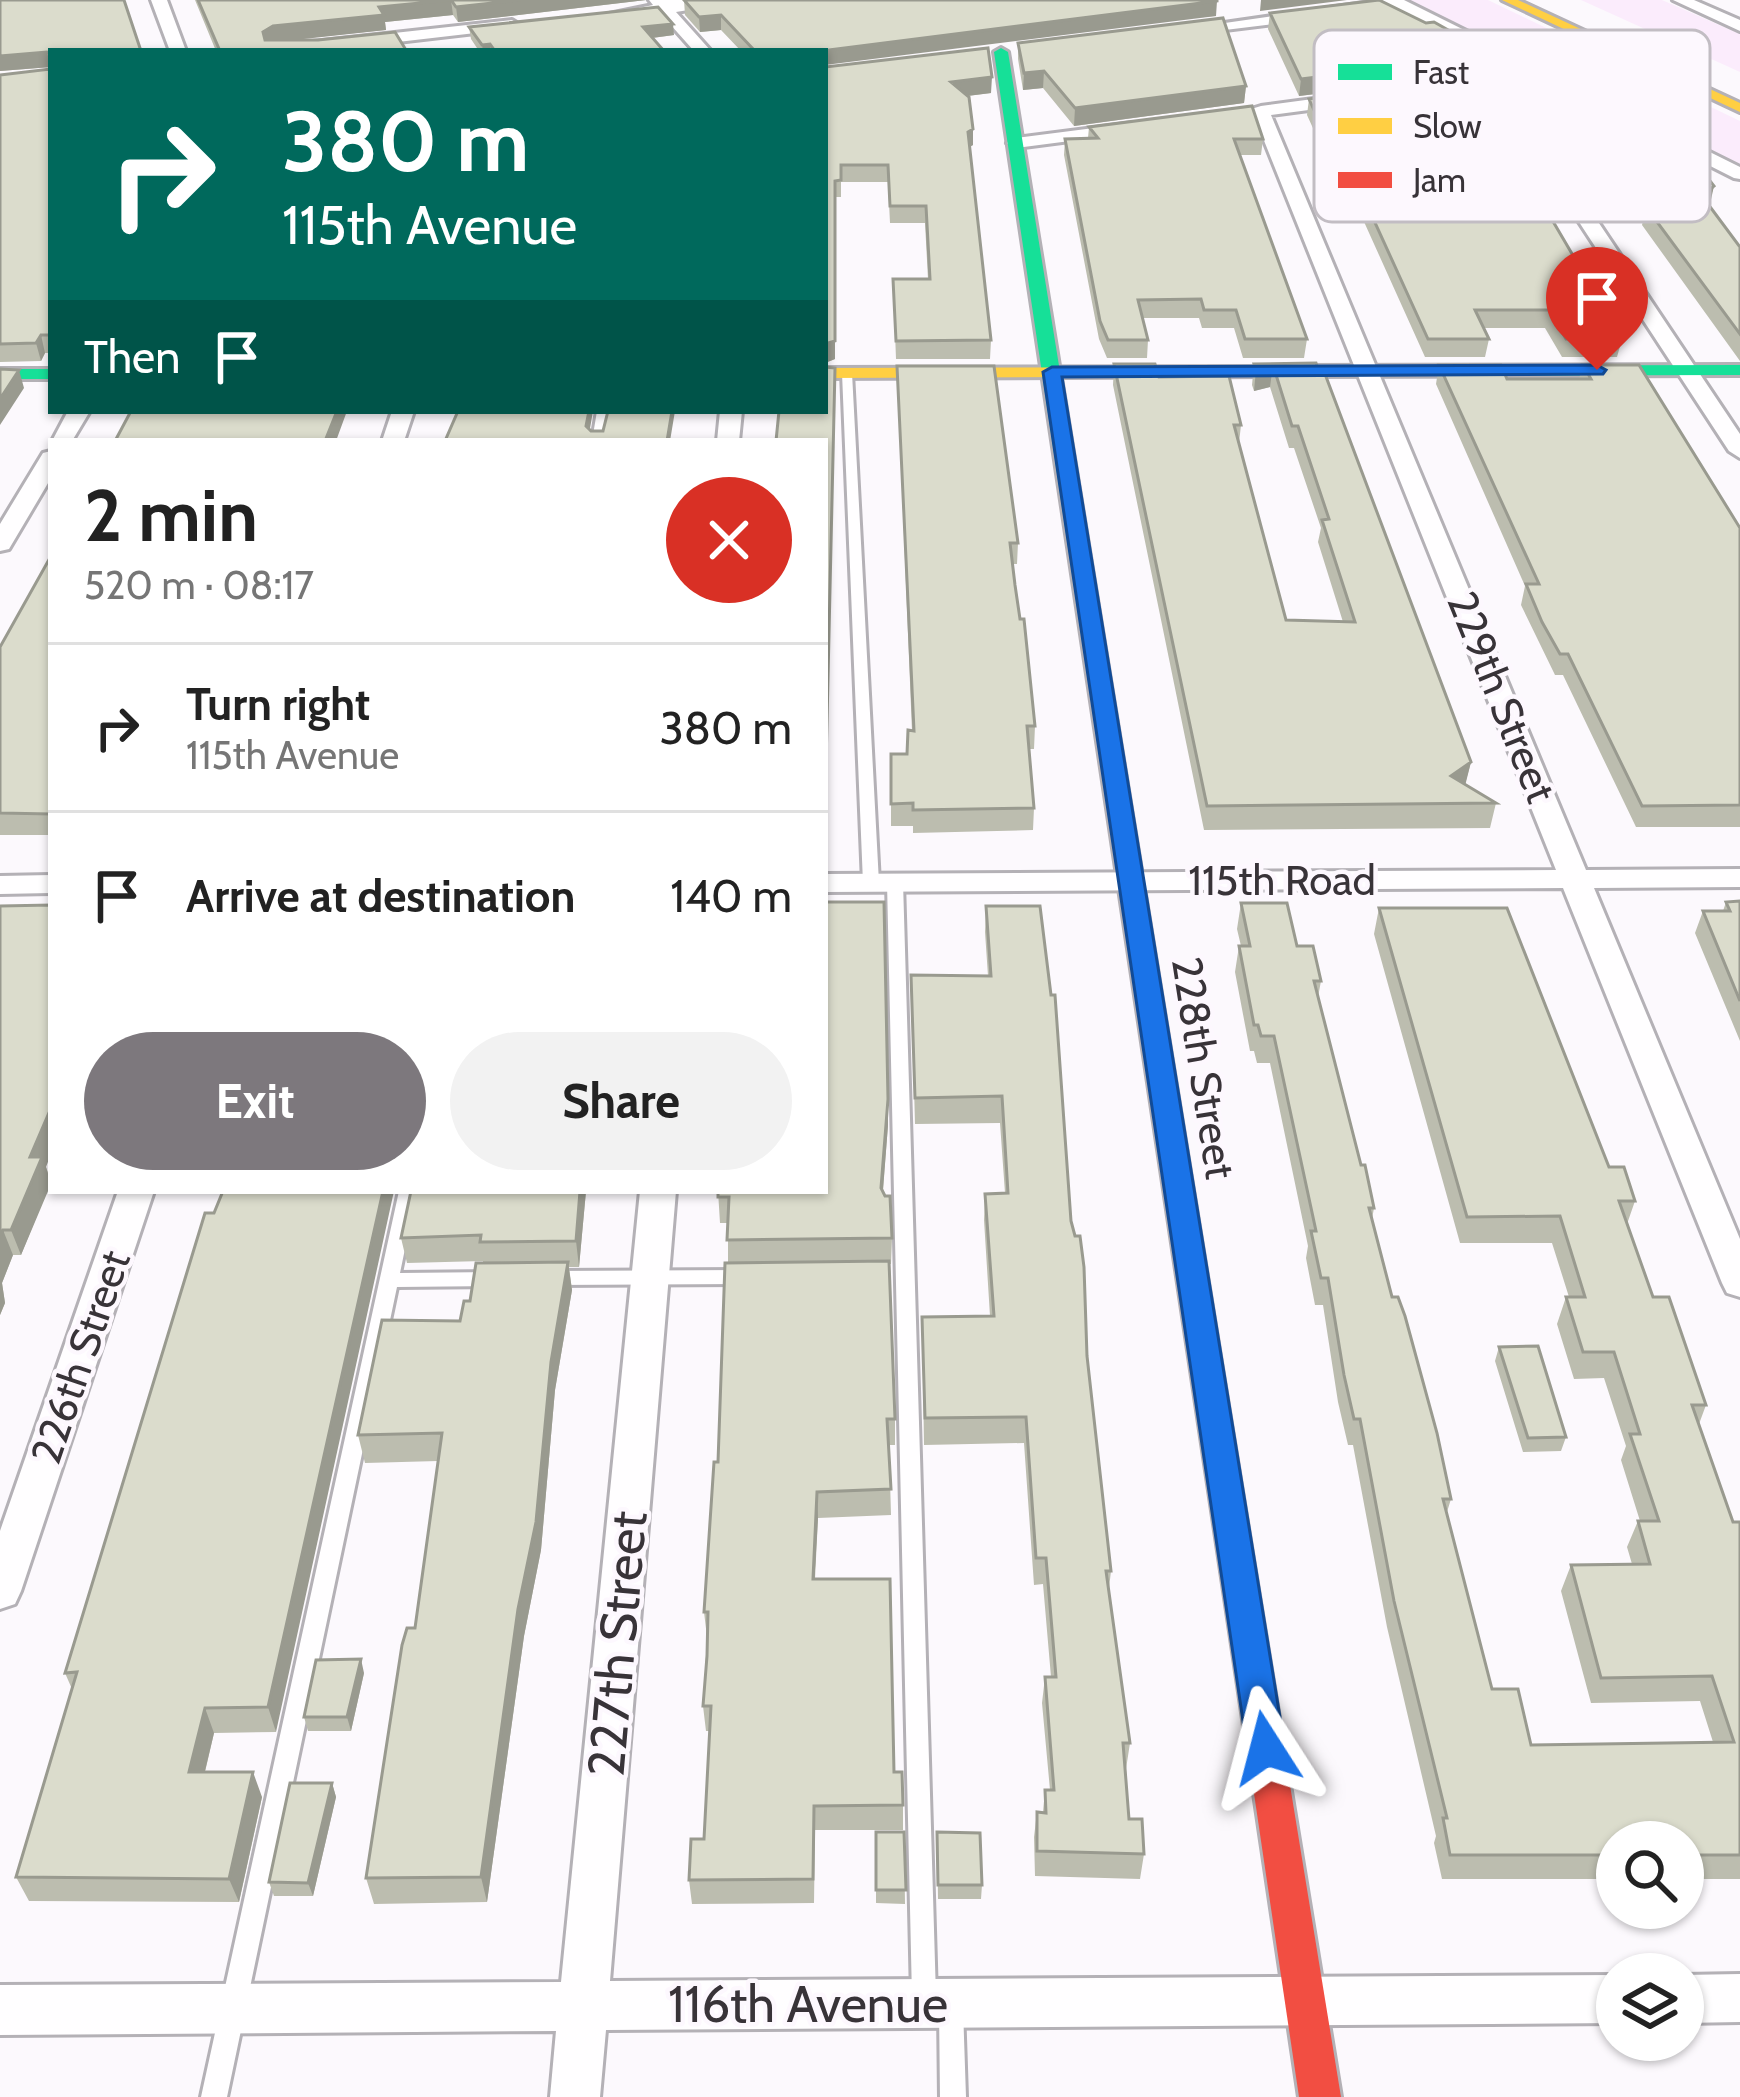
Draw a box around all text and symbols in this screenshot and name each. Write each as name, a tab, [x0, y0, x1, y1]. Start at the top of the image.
legend	[1314, 30, 1710, 222]
text: Fast	[1413, 52, 1469, 92]
text: 380 m	[282, 90, 529, 192]
icon: right	[84, 96, 240, 252]
text: Slow	[1413, 106, 1482, 146]
text: Jam	[1412, 160, 1466, 200]
text: 115th Avenue	[282, 192, 577, 258]
pin	[1546, 247, 1648, 370]
icon: arrive	[1564, 265, 1630, 331]
icon: arrive	[204, 324, 270, 390]
text: Then	[84, 330, 180, 384]
text: 2 min	[84, 472, 258, 559]
button: close	[666, 477, 792, 603]
text: 520 m · 08:17	[84, 561, 314, 609]
street label: 229th Street	[1436, 584, 1568, 810]
text: Turn right	[186, 677, 370, 731]
icon: right	[84, 695, 150, 761]
text: 380 m	[659, 701, 792, 755]
text: 115th Avenue	[186, 731, 399, 779]
street label: 115th Road	[1188, 854, 1376, 906]
icon: arrive	[84, 863, 150, 929]
text: Arrive at destination	[186, 869, 575, 923]
text: 140 m	[670, 869, 792, 923]
street label: 228th Street	[1161, 953, 1247, 1183]
button: Exit	[84, 1032, 426, 1170]
button: Share	[450, 1032, 792, 1170]
street label: 226th Street	[19, 1243, 141, 1471]
street label: 227th Street	[575, 1509, 659, 1779]
position arrow	[1203, 1685, 1329, 1811]
map controls	[1596, 1821, 1704, 2061]
button: search	[1596, 1821, 1704, 1929]
button: layers	[1596, 1953, 1704, 2061]
street label: 116th Avenue	[668, 1973, 948, 2035]

